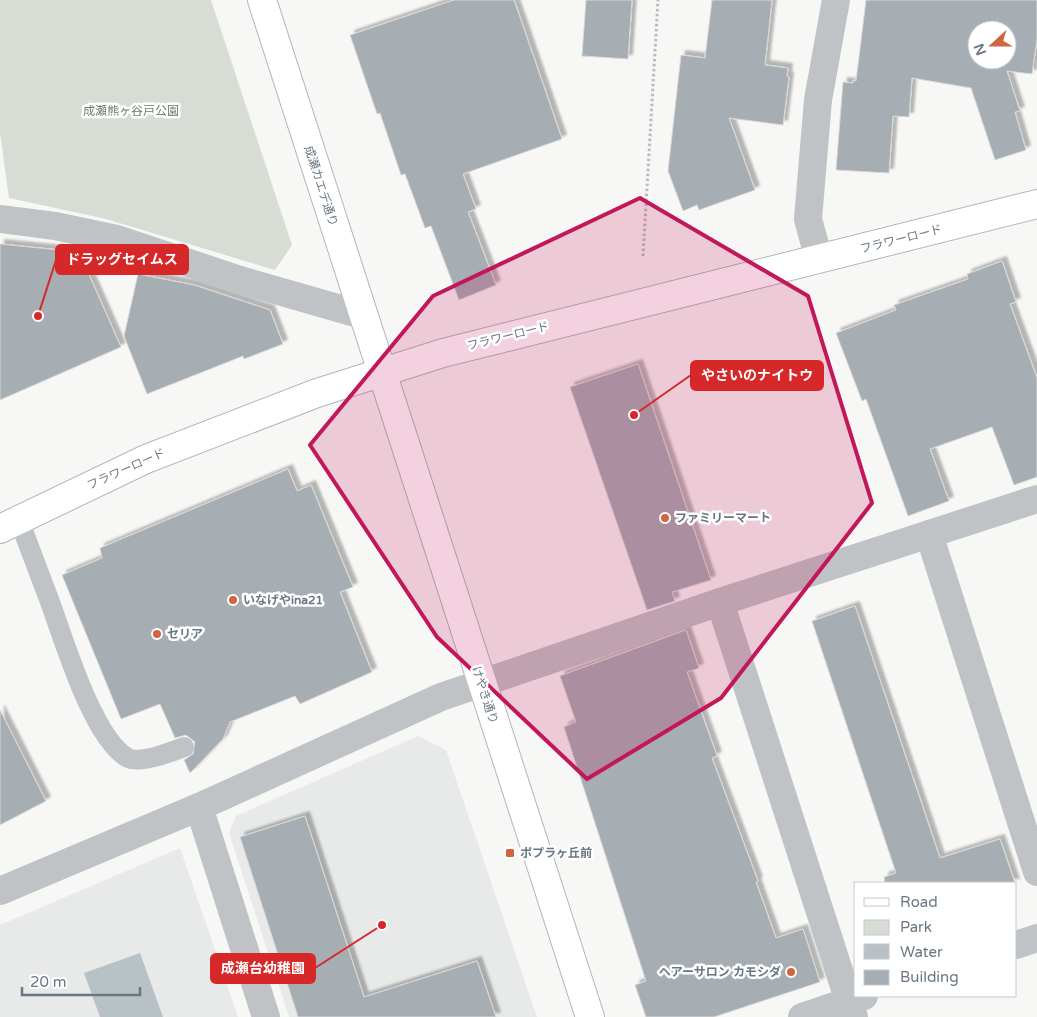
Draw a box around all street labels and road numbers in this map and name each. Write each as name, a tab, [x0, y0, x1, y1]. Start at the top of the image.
street label: 成瀬カエデ通り	[301, 144, 341, 228]
street label: フラワーロード	[859, 222, 943, 256]
street label: フラワーロード	[466, 319, 550, 353]
street label: フラワーロード	[85, 446, 167, 492]
street label: けやき通り	[469, 664, 501, 726]

